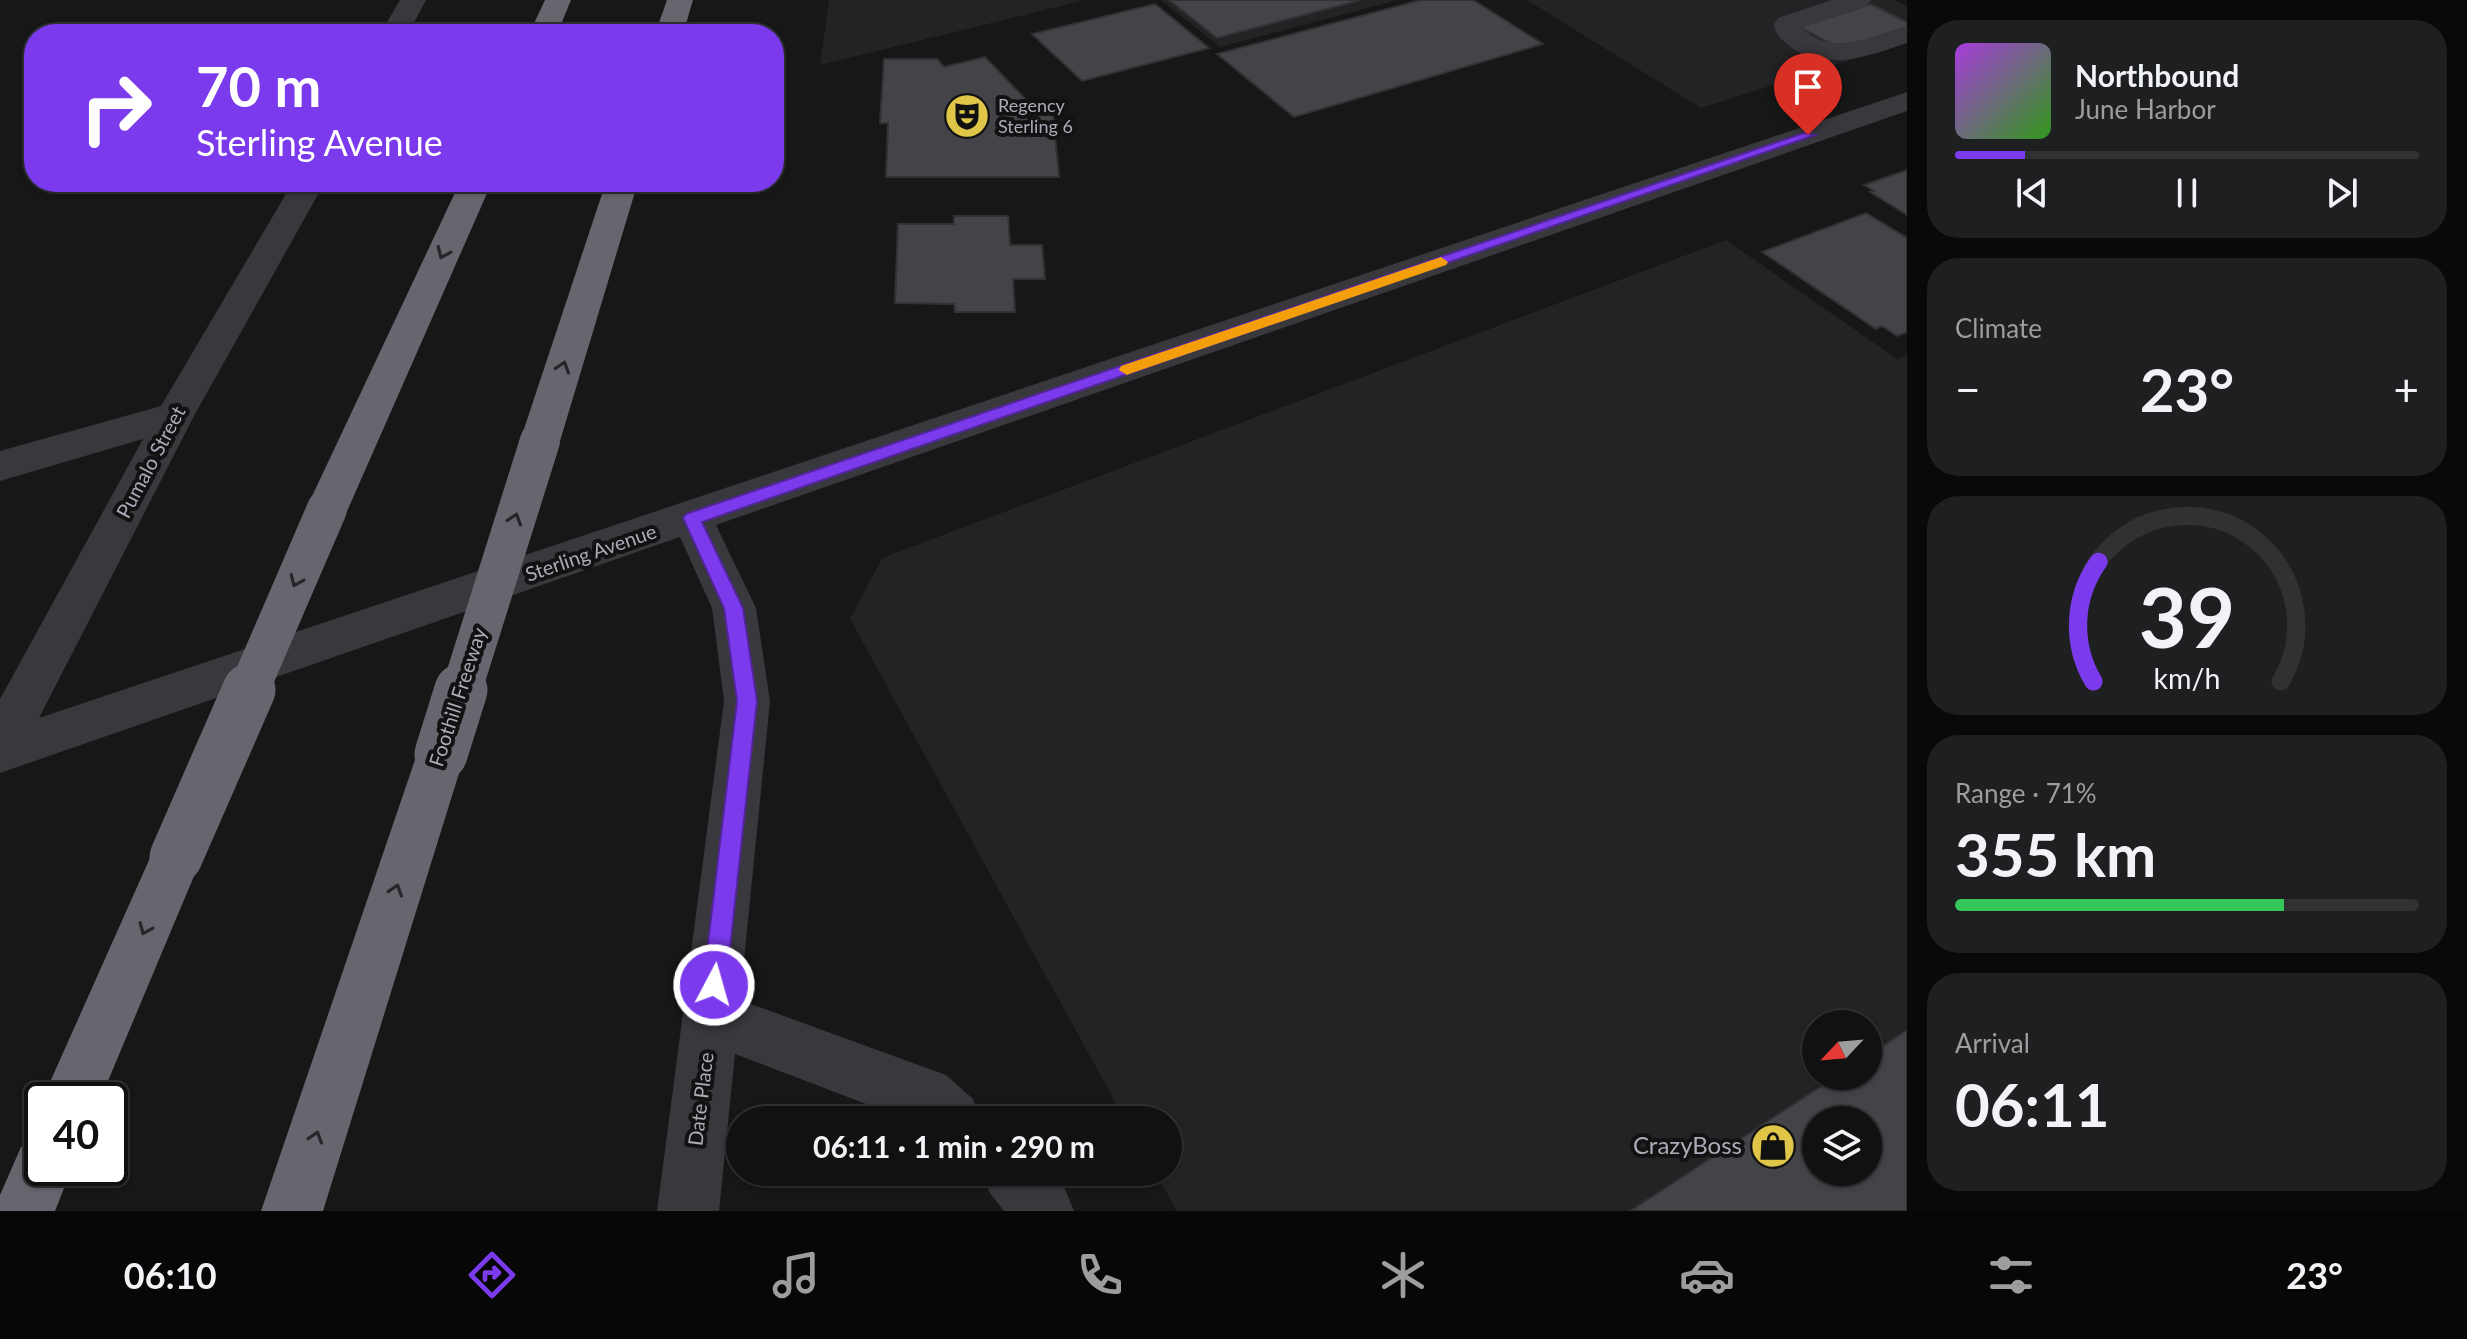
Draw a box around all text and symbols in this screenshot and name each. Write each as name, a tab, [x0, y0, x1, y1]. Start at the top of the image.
text: 70 m	[196, 52, 321, 119]
pin	[1774, 53, 1842, 135]
icon: right	[64, 56, 168, 160]
text: Northbound	[2075, 57, 2239, 93]
icon: arrive	[1786, 65, 1830, 109]
theatre icon: Regency Sterling 6	[943, 92, 991, 140]
text: June Harbor	[2075, 93, 2216, 125]
place label: Regency Sterling 6	[998, 94, 1073, 137]
text: Sterling Avenue	[196, 120, 443, 164]
icon: previous	[2010, 171, 2054, 215]
icon: pause	[2165, 171, 2209, 215]
icon: next	[2320, 171, 2364, 215]
one-way arrow	[437, 245, 453, 259]
text: Climate	[1955, 312, 2042, 344]
text: 23°	[2140, 353, 2234, 425]
one-way arrow	[554, 360, 570, 374]
text: −	[1955, 363, 1981, 415]
text: +	[2393, 363, 2419, 415]
street label: Pumalo Street	[111, 401, 190, 522]
one-way arrow	[506, 513, 522, 527]
street label: Sterling Avenue	[522, 518, 659, 586]
text: 39	[2139, 565, 2235, 665]
one-way arrow	[290, 572, 306, 587]
street label: Foothill Freeway	[423, 624, 491, 769]
text: km/h	[2154, 661, 2220, 695]
text: Range · 71%	[1955, 777, 2097, 809]
text: 355 km	[1955, 818, 2156, 890]
one-way arrow	[387, 883, 403, 897]
one-way arrow	[138, 921, 154, 935]
position arrow	[672, 943, 756, 1027]
north arrow	[1802, 1010, 1882, 1090]
map controls	[1802, 1010, 1882, 1186]
text: Arrival	[1955, 1027, 2030, 1059]
street label: Date Place	[682, 1051, 718, 1147]
text: 06:11	[1955, 1068, 2110, 1140]
speed limit sign: 40	[24, 1082, 128, 1186]
button: layers	[1802, 1106, 1882, 1186]
shop icon: CrazyBoss	[1749, 1122, 1797, 1170]
text: 06:11 · 1 min · 290 m	[813, 1128, 1095, 1164]
place label: CrazyBoss	[1633, 1130, 1742, 1159]
one-way arrow	[306, 1131, 322, 1145]
icon: directions	[464, 1247, 520, 1303]
icon: music	[768, 1247, 824, 1303]
icon: phone	[1072, 1247, 1128, 1303]
icon: climate	[1375, 1247, 1431, 1303]
icon: car	[1679, 1247, 1735, 1303]
icon: filters	[1983, 1247, 2039, 1303]
text: 06:10	[124, 1253, 217, 1297]
text: 23°	[2286, 1253, 2343, 1297]

